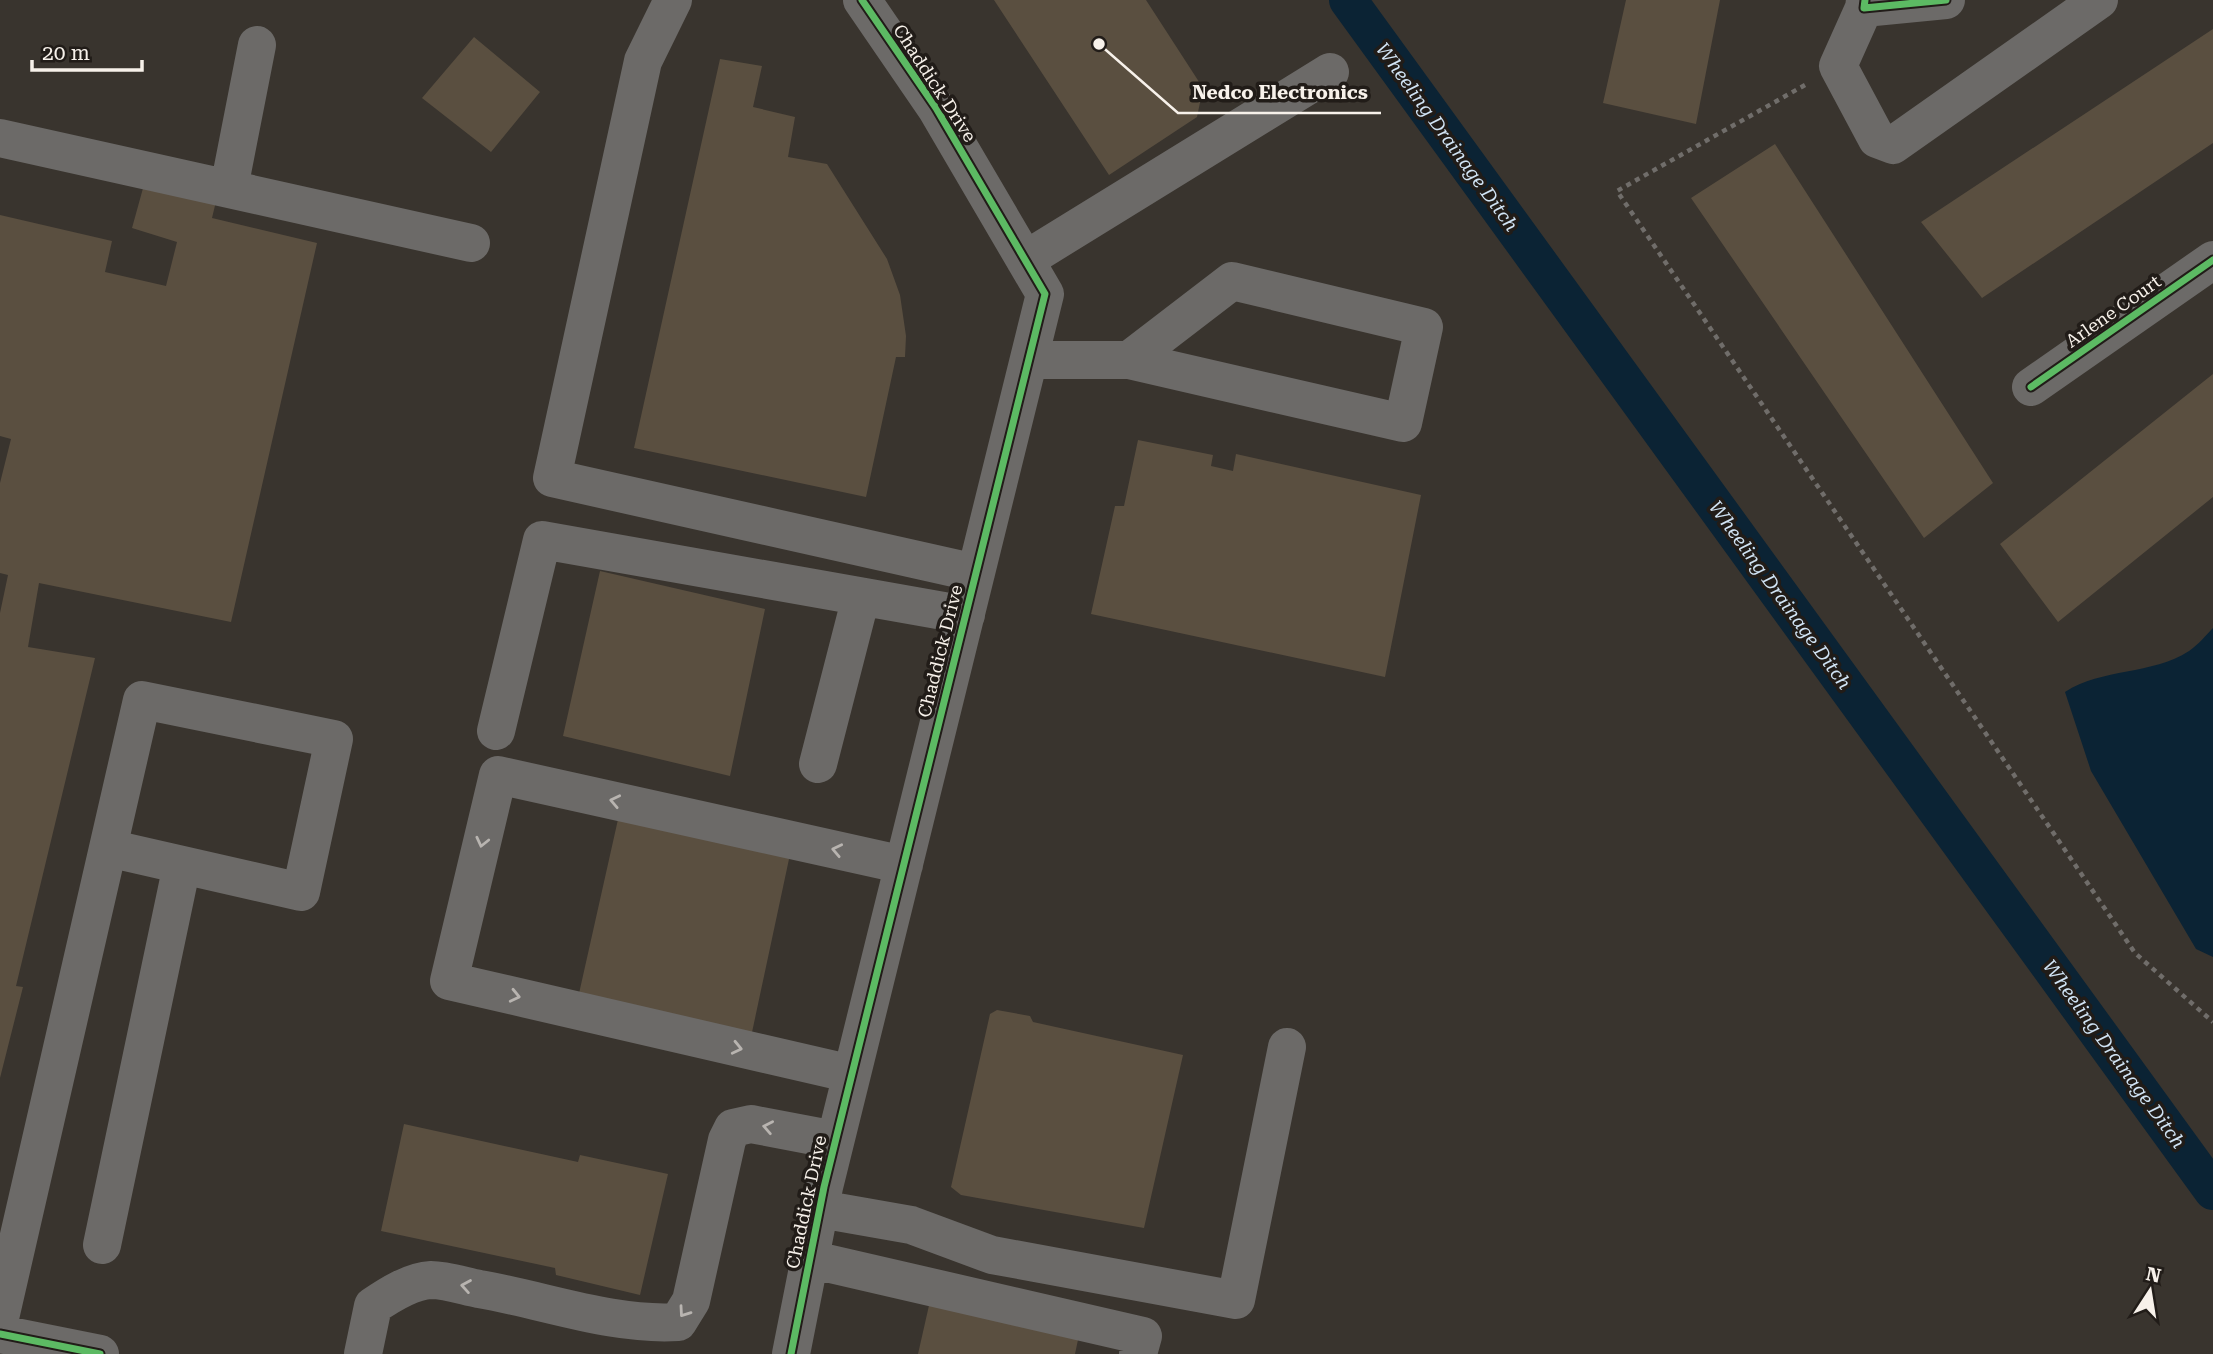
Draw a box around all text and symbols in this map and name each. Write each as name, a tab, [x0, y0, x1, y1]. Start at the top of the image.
street label: Chaddick Drive	[889, 20, 981, 146]
scale bar	[32, 28, 142, 72]
water label: Wheeling Drainage Ditch	[1371, 38, 1523, 236]
text: 20 m	[42, 41, 90, 65]
callout: Nedco Electronics	[1178, 73, 1381, 113]
text: Nedco Electronics	[1192, 81, 1368, 104]
street label: Arlene Court	[2061, 270, 2165, 351]
water label: Wheeling Drainage Ditch	[1704, 496, 1856, 694]
street label: Chaddick Drive	[913, 582, 967, 720]
one-way arrow	[609, 795, 621, 810]
one-way arrow	[476, 836, 490, 848]
one-way arrow	[831, 844, 843, 859]
water label: Wheeling Drainage Ditch	[2038, 955, 2190, 1153]
one-way arrow	[509, 988, 521, 1002]
one-way arrow	[731, 1040, 743, 1054]
one-way arrow	[762, 1121, 774, 1136]
street label: Chaddick Drive	[782, 1133, 830, 1271]
north arrow	[2115, 1256, 2185, 1326]
text: N	[2144, 1262, 2163, 1288]
one-way arrow	[460, 1280, 472, 1295]
one-way arrow	[680, 1304, 692, 1317]

